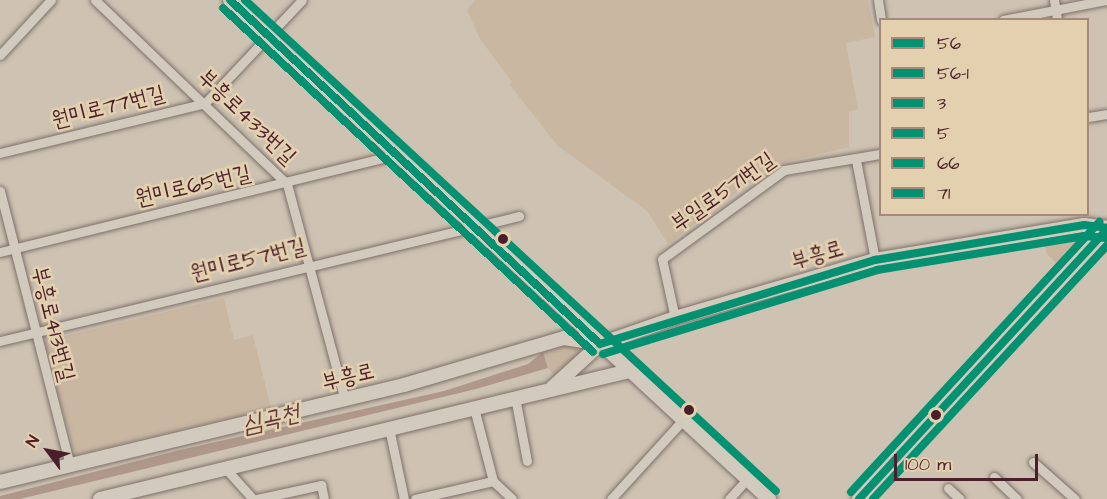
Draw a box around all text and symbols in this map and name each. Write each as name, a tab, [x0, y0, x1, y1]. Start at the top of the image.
legend	[879, 18, 1089, 216]
text: 56	[937, 31, 961, 56]
text: 56-1	[937, 61, 969, 86]
street label: 부흥로433번길	[193, 64, 301, 170]
street label: 원미로77번길	[49, 80, 167, 134]
text: 3	[937, 91, 946, 116]
text: 5	[937, 121, 950, 146]
street label: 부일로571번길	[666, 147, 780, 237]
text: 66	[937, 151, 960, 176]
street label: 원미로65번길	[133, 160, 253, 212]
text: 71	[937, 181, 950, 206]
street label: 원미로57번길	[188, 233, 308, 287]
unlabelled marker	[497, 233, 509, 245]
street label: 부흥로	[788, 235, 846, 275]
street label: 부흥로413번길	[26, 264, 80, 384]
street label: 부흥로	[319, 358, 377, 396]
water label: 심곡천	[240, 399, 302, 441]
unlabelled marker	[683, 404, 695, 416]
unlabelled marker	[930, 409, 942, 421]
north arrow	[18, 421, 78, 481]
text: N	[21, 431, 45, 452]
scale bar	[897, 442, 1041, 480]
text: 100 m	[905, 452, 951, 477]

